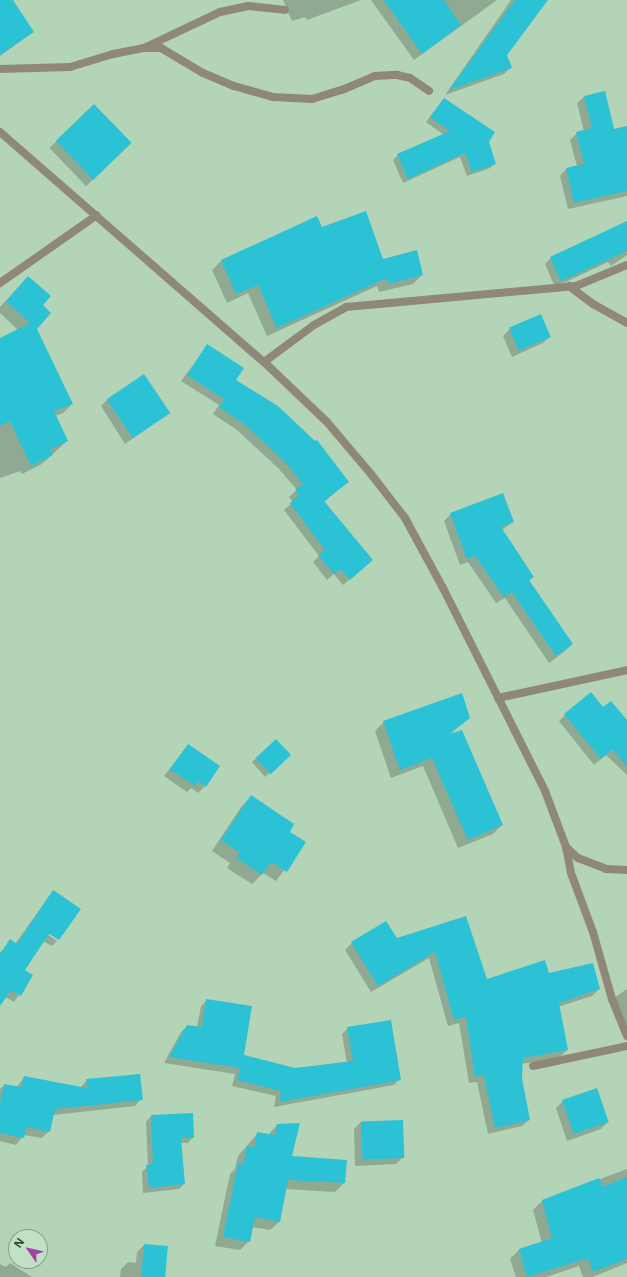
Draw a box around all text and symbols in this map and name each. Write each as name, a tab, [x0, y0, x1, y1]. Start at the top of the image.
north arrow	[8, 1229, 48, 1269]
text: N	[10, 1235, 27, 1250]

